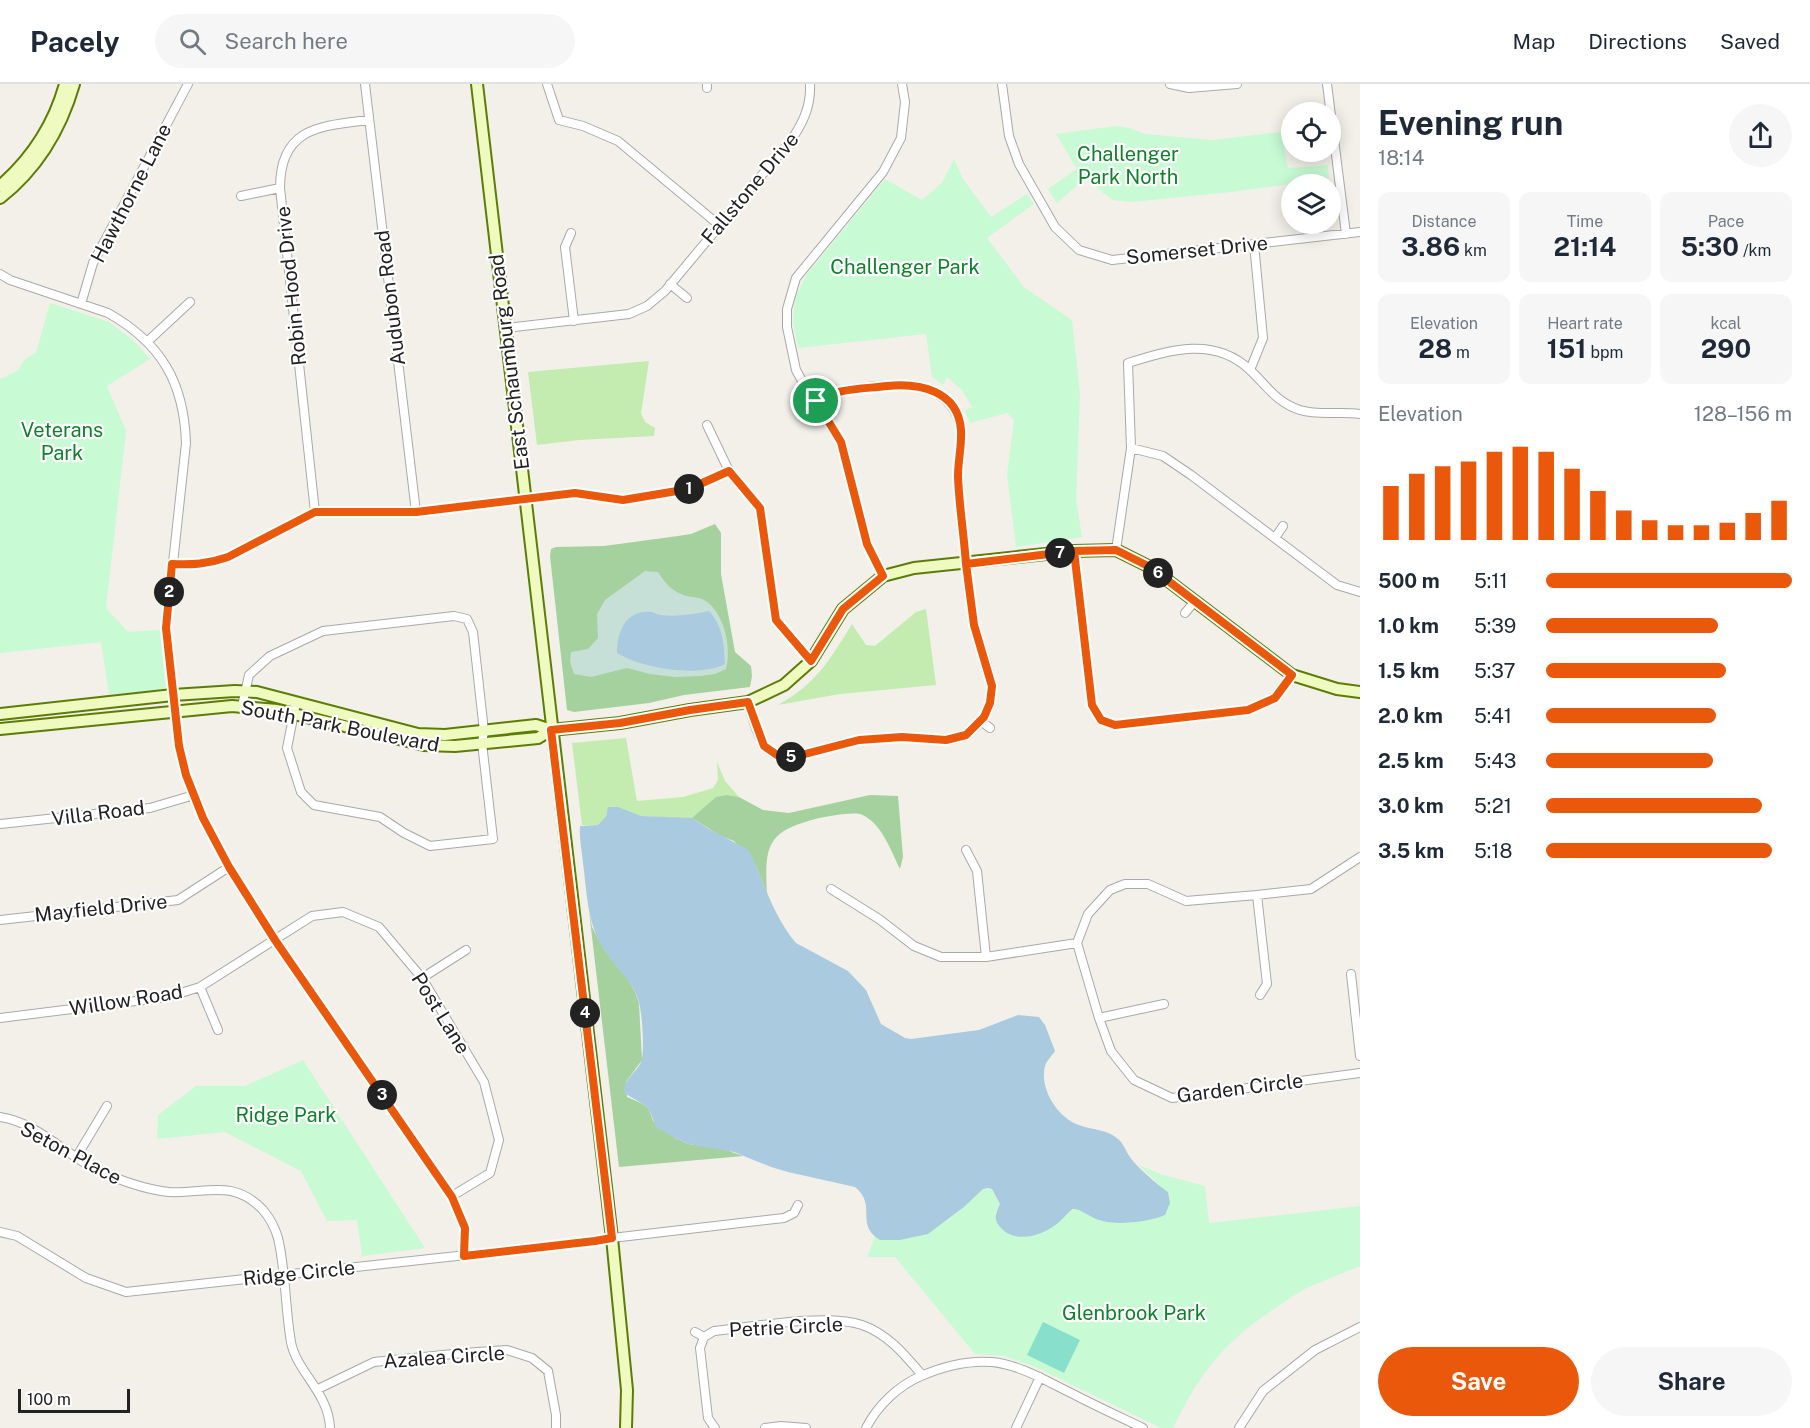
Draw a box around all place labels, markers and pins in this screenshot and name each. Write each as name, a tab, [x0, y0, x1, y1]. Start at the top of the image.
pin	[790, 375, 841, 426]
pin: 1	[674, 474, 704, 504]
pin: 7	[1045, 538, 1075, 568]
pin: 6	[1143, 558, 1173, 588]
pin: 2	[154, 577, 184, 607]
pin: 5	[776, 742, 806, 772]
pin: 4	[570, 998, 600, 1028]
pin: 3	[367, 1080, 397, 1110]

